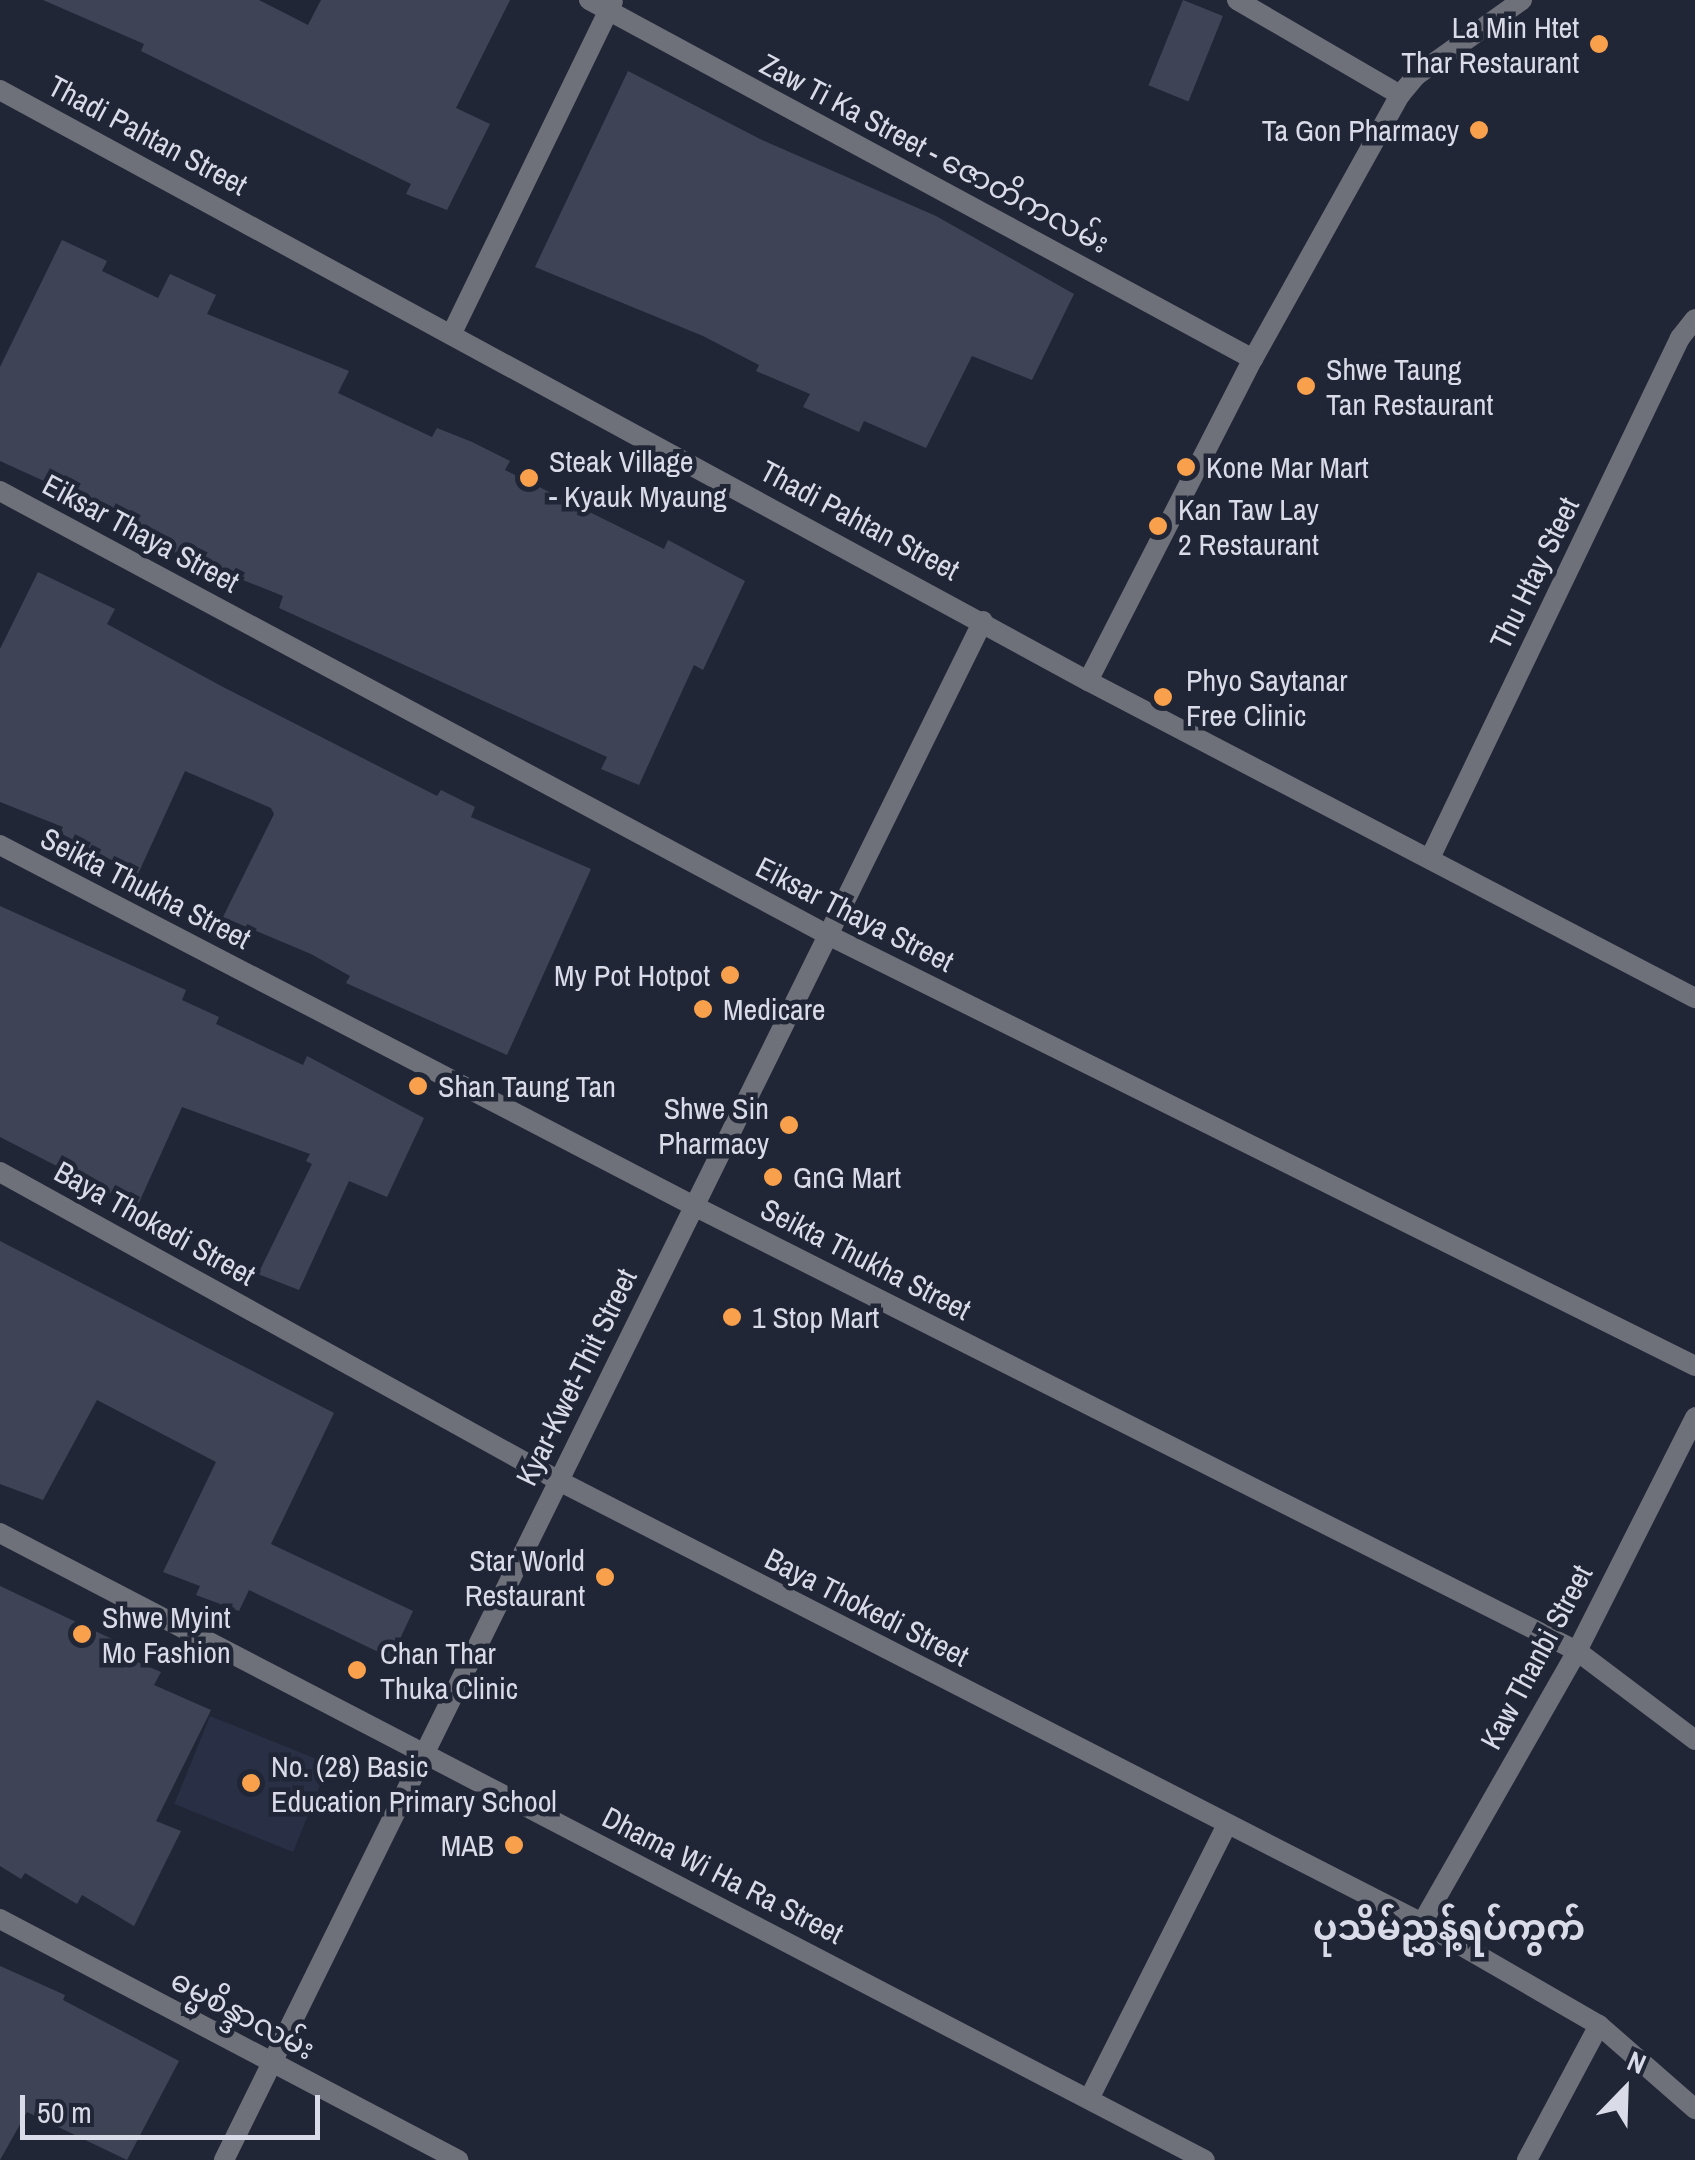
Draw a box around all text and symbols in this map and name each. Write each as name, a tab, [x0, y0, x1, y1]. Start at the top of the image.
place label: La Min Htet Thar Restaurant	[1401, 9, 1579, 80]
marker: La Min Htet Thar Restaurant	[1588, 33, 1610, 55]
street label: Zaw Ti Ka Street - ဇောတိကလမ်း	[754, 45, 1116, 261]
street label: Thadi Pahtan Street	[42, 67, 254, 203]
place label: Ta Gon Pharmacy	[1262, 112, 1459, 148]
marker: Ta Gon Pharmacy	[1468, 119, 1490, 141]
place label: Shwe Taung Tan Restaurant	[1326, 351, 1493, 422]
marker: Shwe Taung Tan Restaurant	[1295, 375, 1317, 397]
place label: Steak Village - Kyauk Myaung	[549, 443, 727, 514]
place label: Kone Mar Mart	[1206, 449, 1369, 485]
street label: Thadi Pahtan Street	[754, 452, 966, 588]
marker: Kone Mar Mart	[1175, 456, 1197, 478]
street label: Eiksar Thaya Street	[37, 466, 245, 600]
marker: Steak Village - Kyauk Myaung	[518, 467, 540, 489]
place label: Kan Taw Lay 2 Restaurant	[1178, 491, 1319, 562]
street label: Thu Htay Steet	[1482, 491, 1586, 655]
marker: Kan Taw Lay 2 Restaurant	[1147, 515, 1169, 537]
place label: Phyo Saytanar Free Clinic	[1186, 662, 1347, 732]
marker: Phyo Saytanar Free Clinic	[1150, 684, 1176, 710]
street label: Seikta Thukha Street	[35, 819, 257, 957]
street label: Eiksar Thaya Street	[750, 849, 960, 979]
place label: My Pot Hotpot	[554, 957, 710, 993]
marker: My Pot Hotpot	[719, 964, 741, 986]
place label: Medicare	[723, 991, 826, 1027]
marker: Medicare	[692, 998, 714, 1020]
place label: Shan Taung Tan	[438, 1068, 617, 1104]
marker: Shan Taung Tan	[407, 1075, 429, 1097]
place label: Shwe Sin Pharmacy	[658, 1090, 769, 1160]
marker: Shwe Sin Pharmacy	[778, 1114, 800, 1136]
street label: Baya Thokedi Street	[48, 1153, 262, 1293]
place label: GnG Mart	[793, 1159, 901, 1195]
marker: GnG Mart	[762, 1166, 784, 1188]
street label: Seikta Thukha Street	[755, 1190, 977, 1328]
street label: Kyar-Kwet-Thit Street	[508, 1263, 644, 1491]
place label: 1 Stop Mart	[752, 1299, 879, 1335]
marker: 1 Stop Mart	[721, 1306, 743, 1328]
street label: Baya Thokedi Street	[759, 1540, 975, 1674]
place label: Star World Restaurant	[465, 1542, 585, 1612]
street label: Kaw Thanbi Street	[1472, 1559, 1600, 1755]
marker: Star World Restaurant	[594, 1566, 616, 1588]
place label: Shwe Myint Mo Fashion	[102, 1599, 231, 1670]
marker: Shwe Myint Mo Fashion	[71, 1623, 93, 1645]
place label: Chan Thar Thuka Clinic	[380, 1635, 518, 1706]
marker: Chan Thar Thuka Clinic	[344, 1657, 370, 1683]
place label: No. (28) Basic Education Primary School	[271, 1748, 557, 1818]
marker: No. (28) Basic Education Primary School	[240, 1772, 262, 1794]
street label: Dhama Wi Ha Ra Street	[597, 1799, 849, 1951]
place label: MAB	[441, 1827, 494, 1863]
marker: MAB	[503, 1834, 525, 1856]
district label: ပုသိမ်ညွှန့်ရပ်ကွက်	[1313, 1907, 1585, 1949]
street label: ဓမ္မစိန္ဒာလမ်း	[165, 1961, 321, 2067]
north arrow	[1575, 2040, 1675, 2140]
text: N	[1622, 2042, 1652, 2083]
scale bar	[25, 2075, 325, 2137]
text: 50 m	[37, 2092, 92, 2132]

